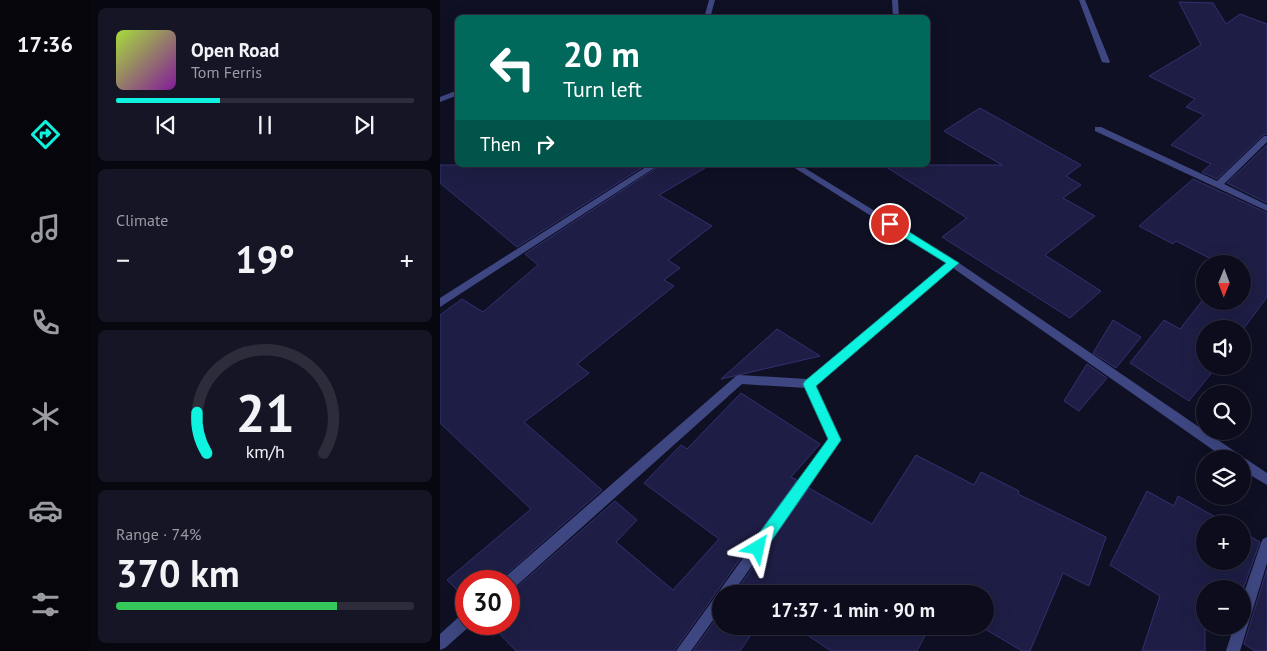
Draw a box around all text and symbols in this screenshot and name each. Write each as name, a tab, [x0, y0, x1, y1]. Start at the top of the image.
text: 17:36	[17, 30, 73, 58]
text: 20 m	[563, 31, 640, 77]
icon: left	[480, 35, 545, 100]
text: Open Road	[191, 38, 279, 62]
text: Tom Ferris	[191, 62, 262, 82]
text: Turn left	[563, 75, 642, 103]
icon: previous	[152, 111, 180, 139]
icon: pause	[251, 111, 279, 139]
icon: next	[350, 111, 378, 139]
icon: directions	[28, 117, 63, 152]
icon: right	[531, 130, 559, 158]
text: Then	[480, 132, 521, 156]
pin	[869, 203, 911, 245]
text: Climate	[116, 210, 168, 230]
icon: arrive	[876, 210, 904, 238]
icon: music	[28, 211, 63, 246]
text: 19°	[235, 234, 295, 283]
text: −	[116, 241, 130, 278]
text: +	[400, 241, 414, 278]
north arrow	[1196, 255, 1251, 310]
map controls	[1196, 255, 1251, 635]
icon: phone	[28, 305, 63, 340]
button: sound	[1196, 320, 1251, 375]
text: 21	[236, 379, 294, 446]
button: search	[1196, 385, 1251, 440]
icon: climate	[28, 399, 63, 434]
text: km/h	[245, 440, 285, 463]
button: layers	[1196, 450, 1251, 505]
icon: car	[28, 493, 63, 528]
button: +	[1196, 515, 1251, 570]
position arrow	[731, 521, 783, 573]
text: Range · 74%	[116, 524, 201, 544]
text: 370 km	[116, 548, 240, 597]
speed limit sign: 30	[455, 570, 520, 635]
button: −	[1196, 580, 1251, 635]
icon: filters	[28, 587, 63, 622]
text: 17:37 · 1 min · 90 m	[771, 598, 935, 622]

